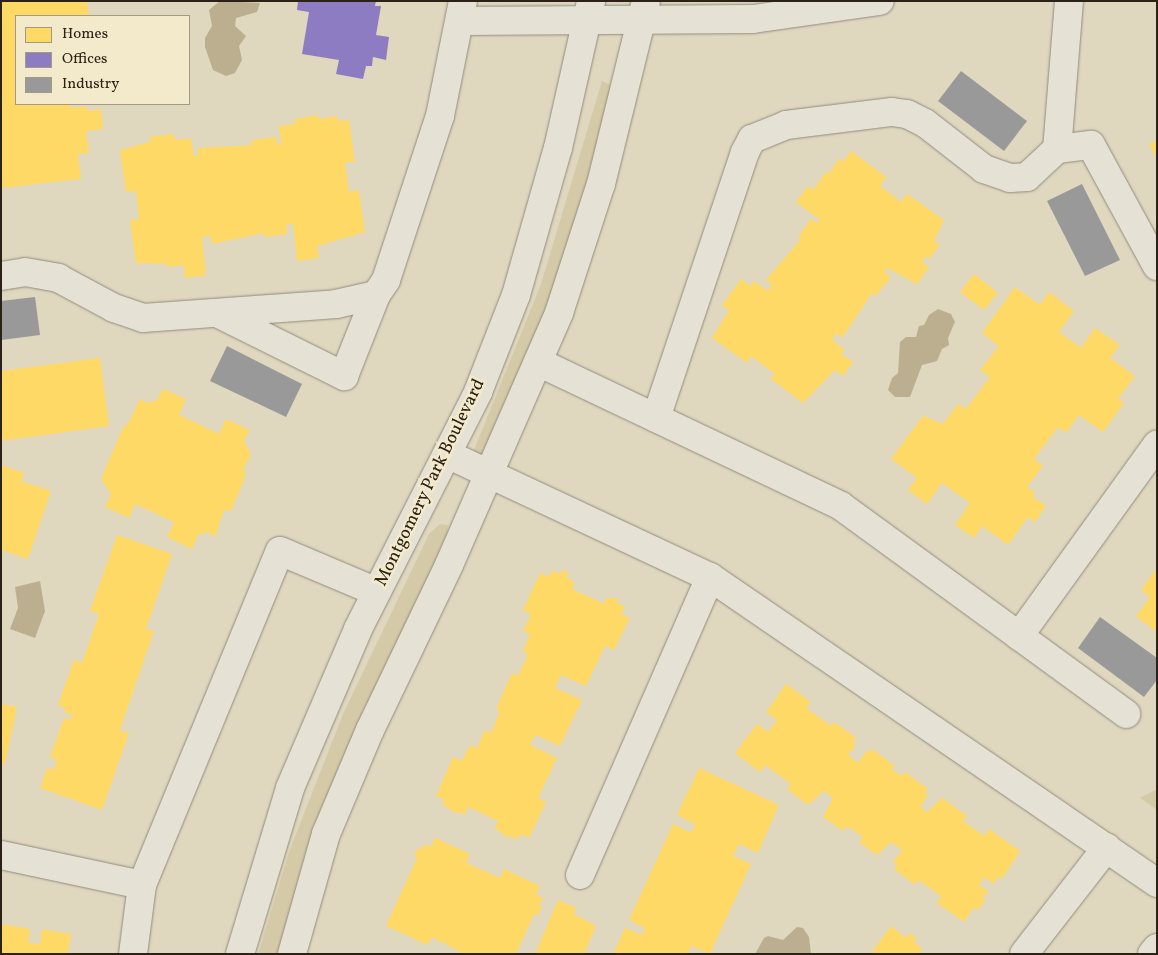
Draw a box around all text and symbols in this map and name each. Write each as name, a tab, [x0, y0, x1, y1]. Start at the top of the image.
legend	[15, 15, 190, 105]
text: Homes	[62, 24, 108, 45]
text: Offices	[62, 49, 107, 70]
text: Industry	[62, 74, 119, 95]
street label: Montgomery Park Boulevard	[371, 376, 491, 590]

